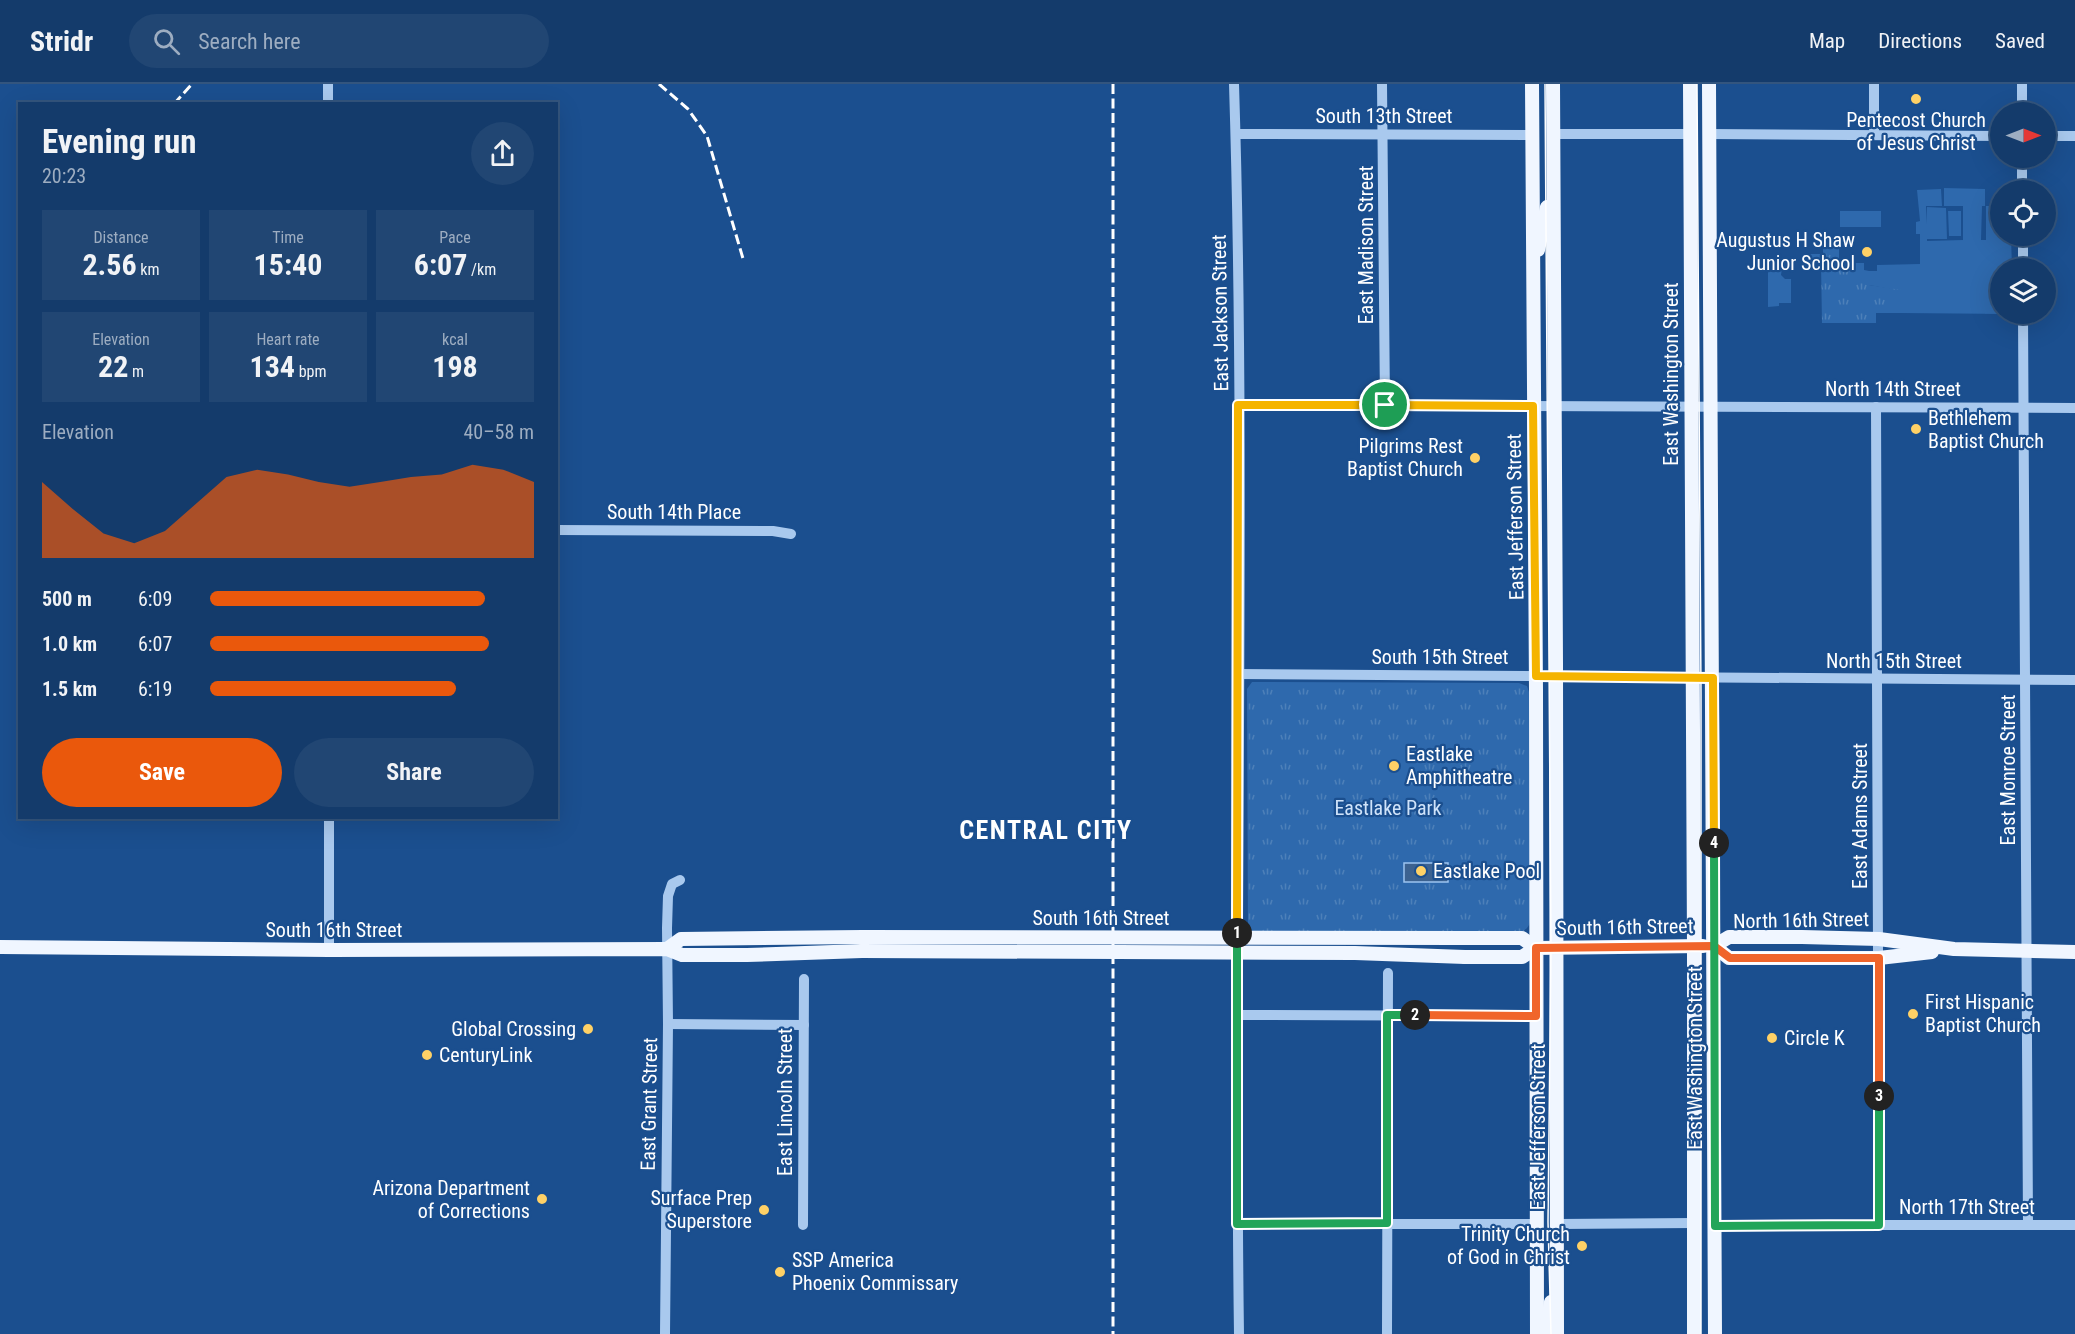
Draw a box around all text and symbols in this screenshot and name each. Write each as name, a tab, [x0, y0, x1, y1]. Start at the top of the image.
search box	[129, 14, 549, 68]
text: Stridr	[30, 25, 93, 58]
icon: search	[150, 25, 183, 58]
text: Search here	[198, 29, 301, 54]
text: Map	[1809, 29, 1845, 53]
text: Directions	[1878, 29, 1962, 53]
text: Saved	[1995, 29, 2045, 53]
marker: Pentecost Church of Jesus Christ	[1909, 92, 1923, 106]
north arrow	[1990, 102, 2056, 168]
map controls	[1990, 102, 2056, 324]
street label: South 13th Street	[1315, 104, 1453, 128]
place label: Pentecost Church of Jesus Christ	[1846, 108, 1986, 155]
text: Evening run	[42, 122, 197, 161]
button: share	[471, 122, 534, 185]
text: 20:23	[42, 164, 86, 188]
street label: East Madison Street	[1354, 166, 1378, 324]
button: locate	[1990, 180, 2056, 246]
text: Distance	[93, 228, 149, 247]
text: Time	[272, 228, 304, 247]
text: Pace	[439, 228, 471, 247]
place label: Augustus H Shaw Junior School	[1716, 228, 1855, 275]
street label: East Jackson Street	[1207, 234, 1233, 392]
marker: Augustus H Shaw Junior School	[1860, 245, 1874, 259]
text: 2.56	[82, 247, 137, 282]
text: 15:40	[254, 247, 322, 282]
text: 6:07	[414, 247, 467, 282]
button: layers	[1990, 258, 2056, 324]
text: km	[137, 260, 160, 279]
text: /km	[467, 260, 496, 279]
street label: East Washington Street	[1659, 282, 1683, 466]
text: Elevation	[92, 330, 150, 349]
text: Heart rate	[256, 330, 320, 349]
text: kcal	[442, 330, 468, 349]
text: 22	[98, 349, 128, 384]
text: 134	[250, 349, 295, 384]
text: 198	[432, 349, 478, 384]
text: m	[128, 362, 144, 381]
text: bpm	[295, 362, 326, 381]
street label: North 14th Street	[1825, 377, 1961, 401]
pin	[1359, 379, 1410, 430]
icon: arrive	[1368, 388, 1401, 421]
place label: Bethlehem Baptist Church	[1928, 406, 2044, 453]
text: Elevation	[42, 420, 114, 444]
text: 40–58 m	[463, 420, 534, 444]
marker: Bethlehem Baptist Church	[1909, 422, 1923, 436]
place label: Pilgrims Rest Baptist Church	[1347, 434, 1463, 481]
street label: East Jefferson Street	[1502, 434, 1528, 600]
marker: Pilgrims Rest Baptist Church	[1468, 451, 1482, 465]
street label: South 14th Place	[607, 500, 741, 524]
text: 500 m	[42, 587, 92, 611]
text: 6:09	[138, 587, 172, 611]
text: 1.0 km	[42, 632, 97, 656]
text: 6:07	[138, 632, 172, 656]
street label: South 15th Street	[1371, 645, 1509, 669]
street label: North 15th Street	[1826, 649, 1962, 673]
text: 1.5 km	[42, 677, 97, 701]
text: 6:19	[138, 677, 172, 701]
street label: East Monroe Street	[1996, 695, 2020, 845]
button: Save	[42, 738, 282, 807]
button: Share	[294, 738, 534, 807]
place label: Eastlake Amphitheatre	[1406, 742, 1512, 789]
street label: East Adams Street	[1848, 743, 1872, 889]
marker: Eastlake Amphitheatre	[1387, 759, 1401, 773]
park label: Eastlake Park	[1334, 796, 1442, 820]
district label: CENTRAL CITY	[959, 815, 1133, 845]
pin: 4	[1699, 828, 1729, 858]
text: 4	[1710, 833, 1718, 852]
place label: Eastlake Pool	[1433, 859, 1540, 883]
marker: Eastlake Pool	[1414, 864, 1428, 878]
street label: South 16th Street	[1032, 906, 1170, 930]
street label: North 16th Street	[1733, 907, 1869, 933]
street label: South 16th Street	[1556, 914, 1694, 940]
street label: South 16th Street	[265, 918, 403, 942]
pin: 1	[1222, 918, 1252, 948]
text: 1	[1233, 923, 1241, 942]
street label: East Washington Street	[1683, 966, 1707, 1150]
place label: First Hispanic Baptist Church	[1925, 990, 2041, 1037]
pin: 2	[1400, 1000, 1430, 1030]
text: 2	[1411, 1005, 1419, 1024]
marker: First Hispanic Baptist Church	[1906, 1007, 1920, 1021]
place label: Global Crossing	[451, 1017, 576, 1041]
marker: Global Crossing	[581, 1022, 595, 1036]
place label: Circle K	[1784, 1026, 1845, 1050]
street label: East Lincoln Street	[773, 1028, 797, 1176]
marker: Circle K	[1765, 1031, 1779, 1045]
street label: East Grant Street	[636, 1037, 662, 1171]
place label: CenturyLink	[439, 1043, 532, 1067]
street label: East Jefferson Street	[1526, 1044, 1550, 1210]
marker: CenturyLink	[420, 1048, 434, 1062]
pin: 3	[1864, 1081, 1894, 1111]
text: 3	[1875, 1086, 1883, 1105]
place label: Arizona Department of Corrections	[372, 1176, 530, 1223]
place label: Surface Prep Superstore	[650, 1186, 752, 1233]
marker: Arizona Department of Corrections	[535, 1192, 549, 1206]
street label: North 17th Street	[1899, 1195, 2035, 1219]
marker: Surface Prep Superstore	[757, 1203, 771, 1217]
place label: Trinity Church of God in Christ	[1447, 1222, 1570, 1269]
marker: Trinity Church of God in Christ	[1575, 1239, 1589, 1253]
place label: SSP America Phoenix Commissary	[792, 1248, 958, 1295]
marker: SSP America Phoenix Commissary	[773, 1265, 787, 1279]

